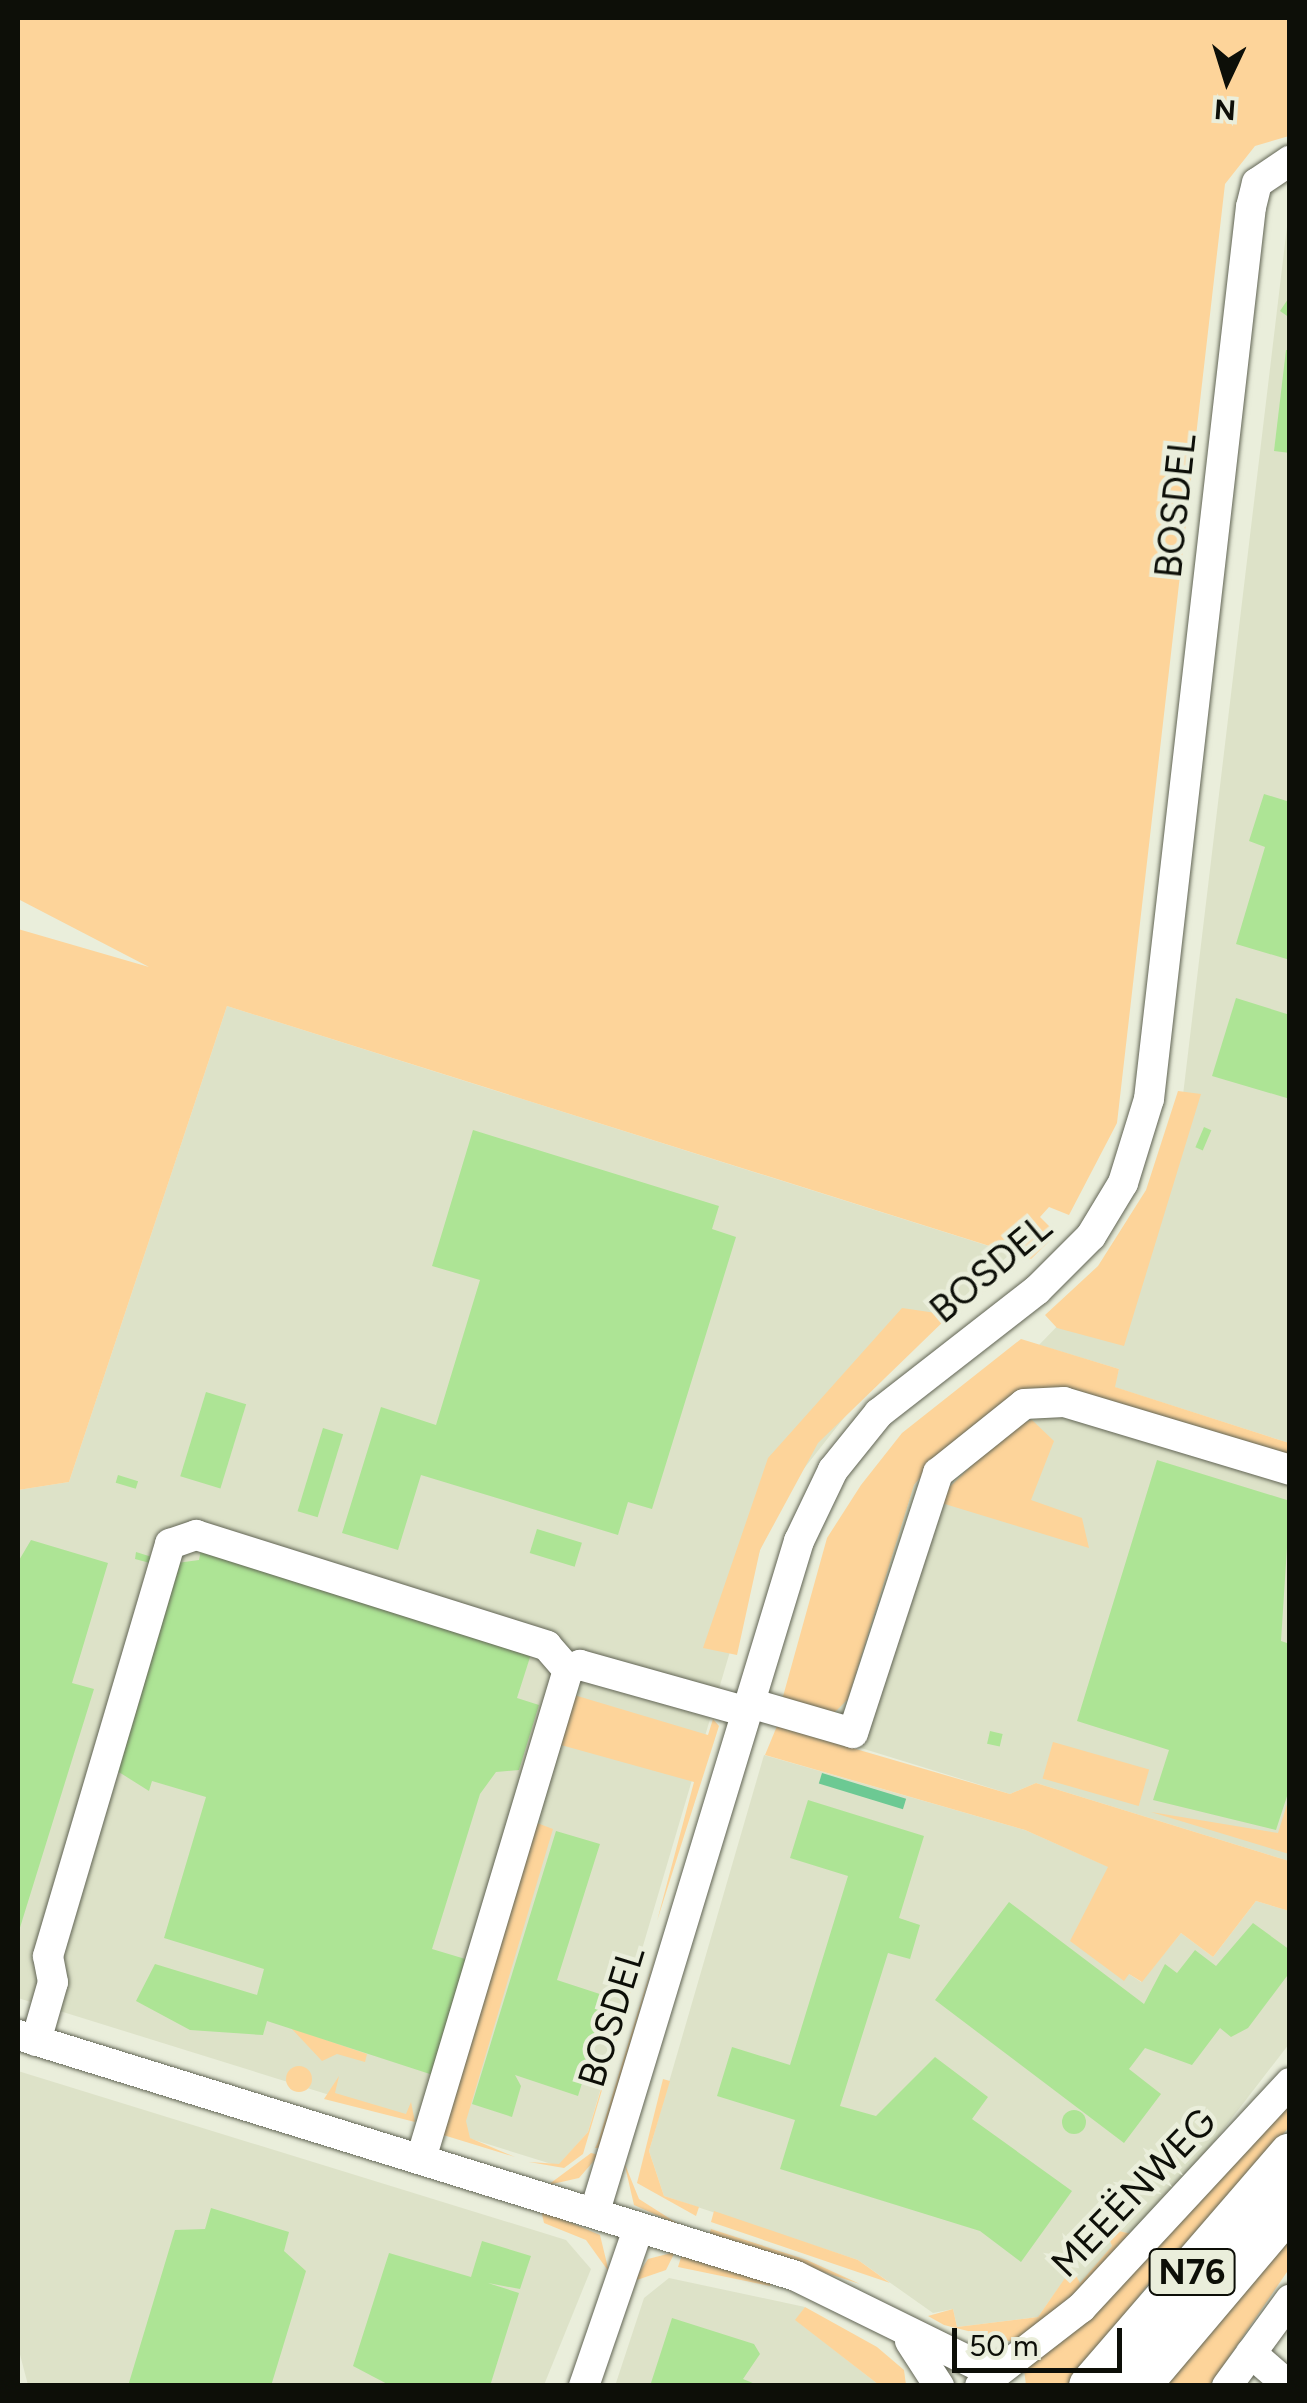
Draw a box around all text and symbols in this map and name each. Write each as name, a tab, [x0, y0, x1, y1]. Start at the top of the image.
north arrow	[1177, 30, 1277, 130]
text: N	[1213, 92, 1237, 128]
street label: BOSDEL	[1146, 432, 1206, 580]
street label: BOSDEL	[921, 1205, 1061, 1333]
street label: BOSDEL	[569, 1941, 655, 2093]
street label: MEEËNWEG	[1042, 2099, 1226, 2287]
road number: N76	[1147, 2242, 1237, 2302]
scale bar	[957, 2308, 1127, 2370]
text: 50 m	[969, 2327, 1038, 2364]

